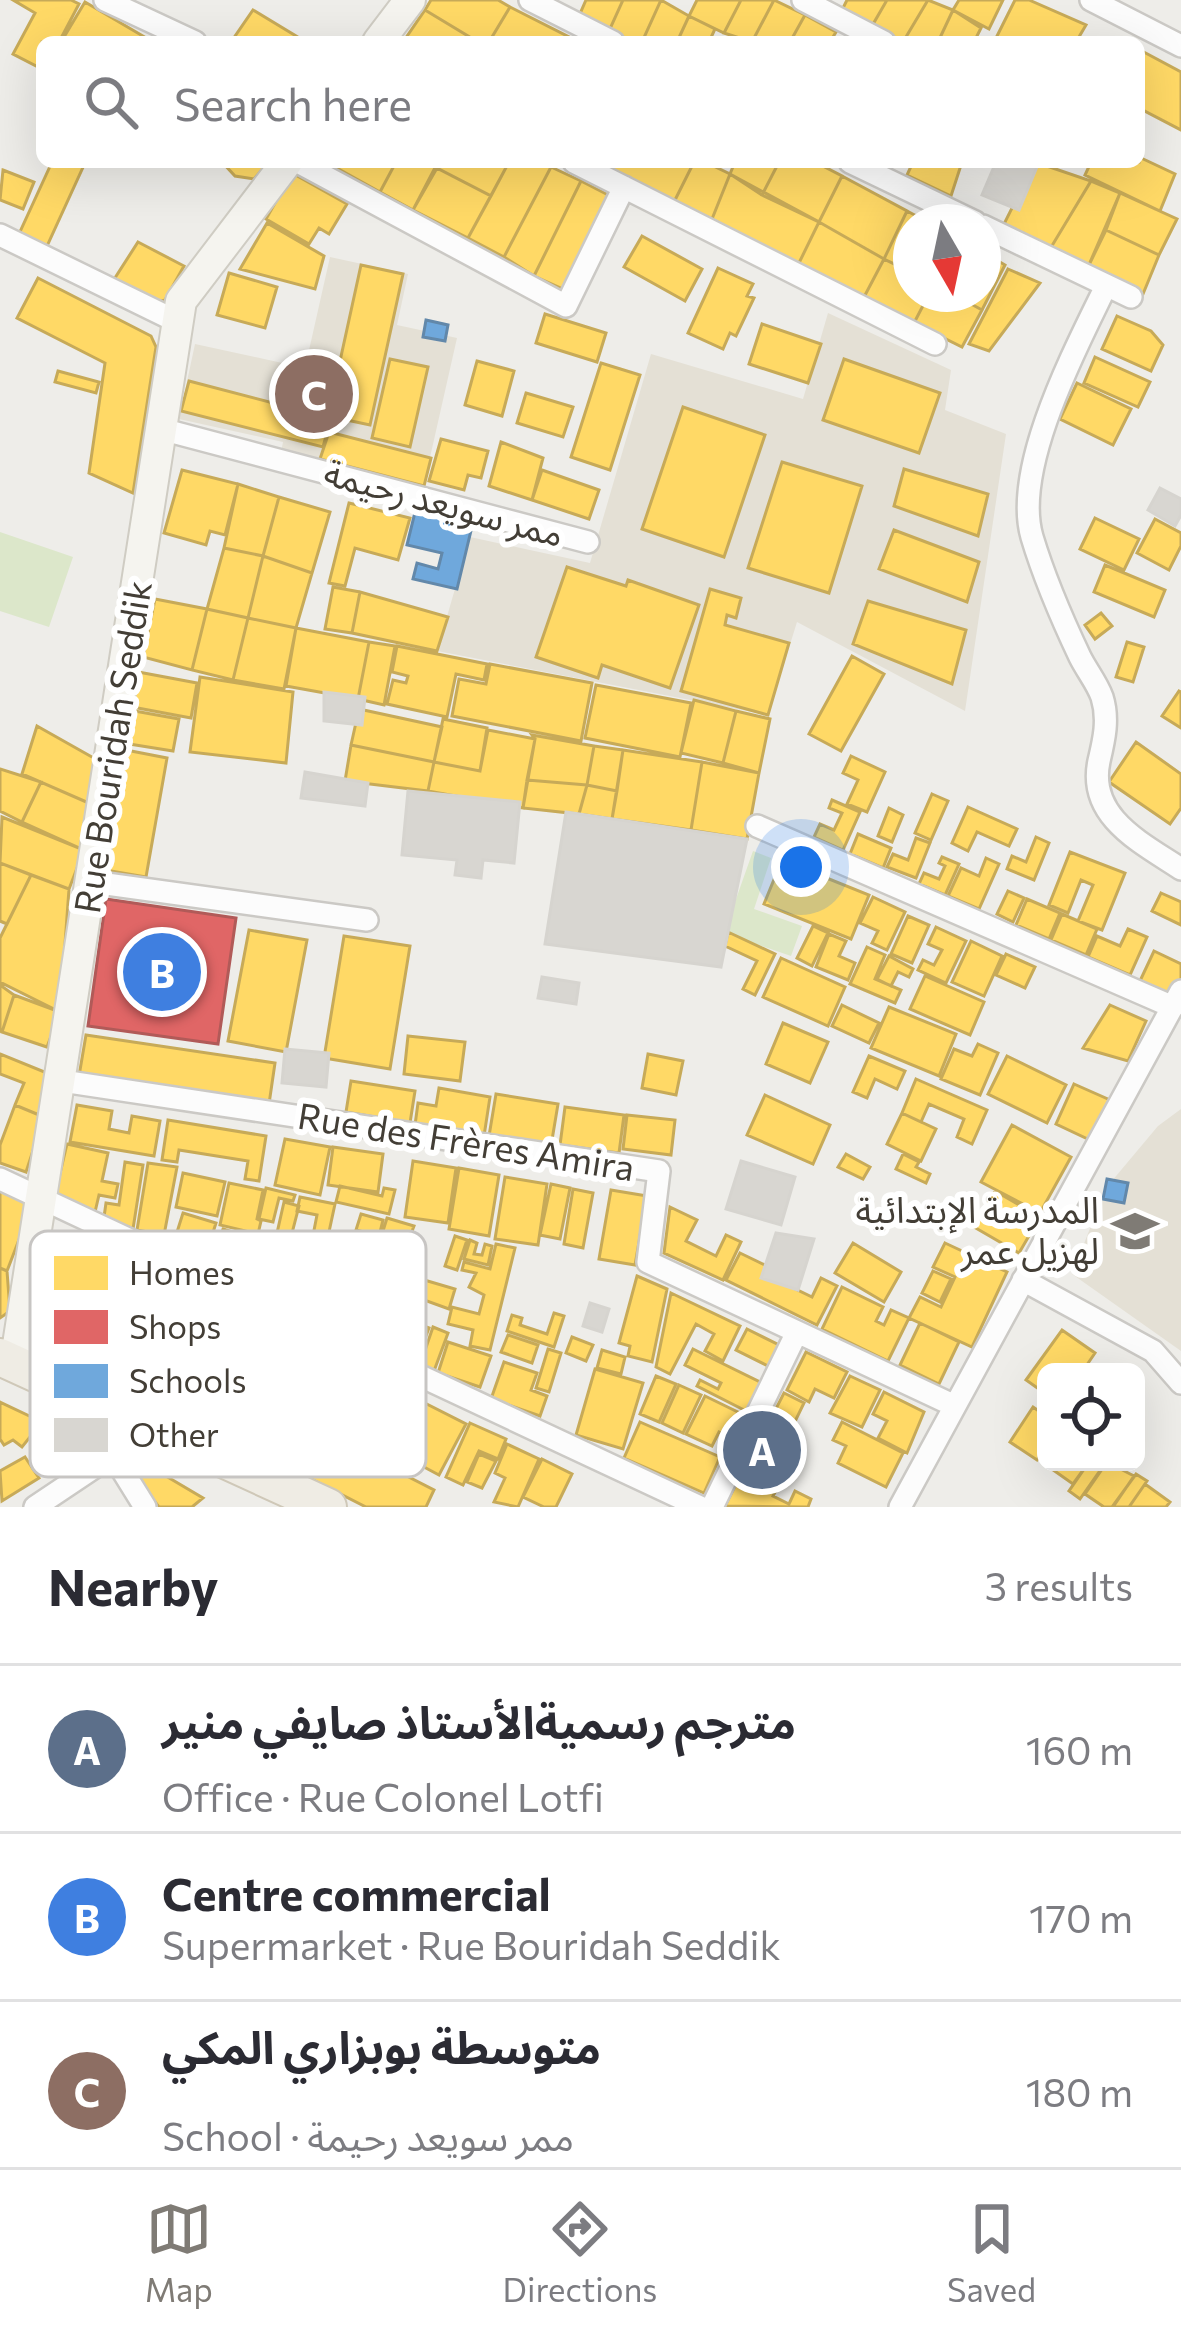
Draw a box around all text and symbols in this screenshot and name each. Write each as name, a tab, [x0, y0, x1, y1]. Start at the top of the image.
search box	[36, 36, 1145, 168]
icon: search	[78, 69, 144, 135]
text: Search here	[174, 75, 412, 130]
north arrow	[893, 204, 1001, 312]
pin: C	[275, 349, 353, 439]
street label: ممر سويعد رحيمة	[319, 448, 569, 556]
street label: Rue Bouridah Seddik	[63, 577, 159, 916]
your location	[771, 837, 831, 897]
pin: B	[123, 927, 201, 1017]
street label: Rue des Frères Amira	[295, 1092, 638, 1188]
place label: المدرسة الإبتدائية لهزيل عمر	[855, 1186, 1099, 1273]
school or university icon: المدرسة الإبتدائية لهزيل عمر	[1110, 1206, 1160, 1256]
legend	[30, 1231, 426, 1477]
text: Homes	[129, 1251, 235, 1292]
text: Shops	[129, 1305, 221, 1346]
text: Schools	[129, 1359, 246, 1400]
map controls	[1037, 1363, 1145, 1471]
button: locate	[1037, 1363, 1145, 1471]
pin: A	[723, 1405, 801, 1495]
text: Other	[129, 1413, 219, 1454]
text: Nearby	[48, 1554, 218, 1617]
text: 3 results	[985, 1561, 1133, 1609]
text: مترجم رسميةالأستاذ صايفي منير	[162, 1693, 796, 1748]
text: A	[73, 1725, 101, 1773]
text: 160 m	[1026, 1725, 1133, 1773]
text: Office · Rue Colonel Lotfi	[162, 1772, 604, 1820]
text: Centre commercial	[162, 1865, 551, 1920]
text: B	[74, 1893, 100, 1941]
text: 170 m	[1029, 1893, 1133, 1941]
text: Supermarket · Rue Bouridah Seddik	[162, 1920, 781, 1968]
text: متوسطة بوبزاري المكي	[162, 2018, 601, 2073]
text: C	[74, 2067, 100, 2115]
text: 180 m	[1026, 2067, 1133, 2115]
text: School · ممر سويعد رحيمة	[162, 2111, 574, 2159]
tab: Map	[145, 2196, 213, 2309]
tab: Directions	[503, 2196, 657, 2309]
tab: Saved	[947, 2196, 1036, 2309]

